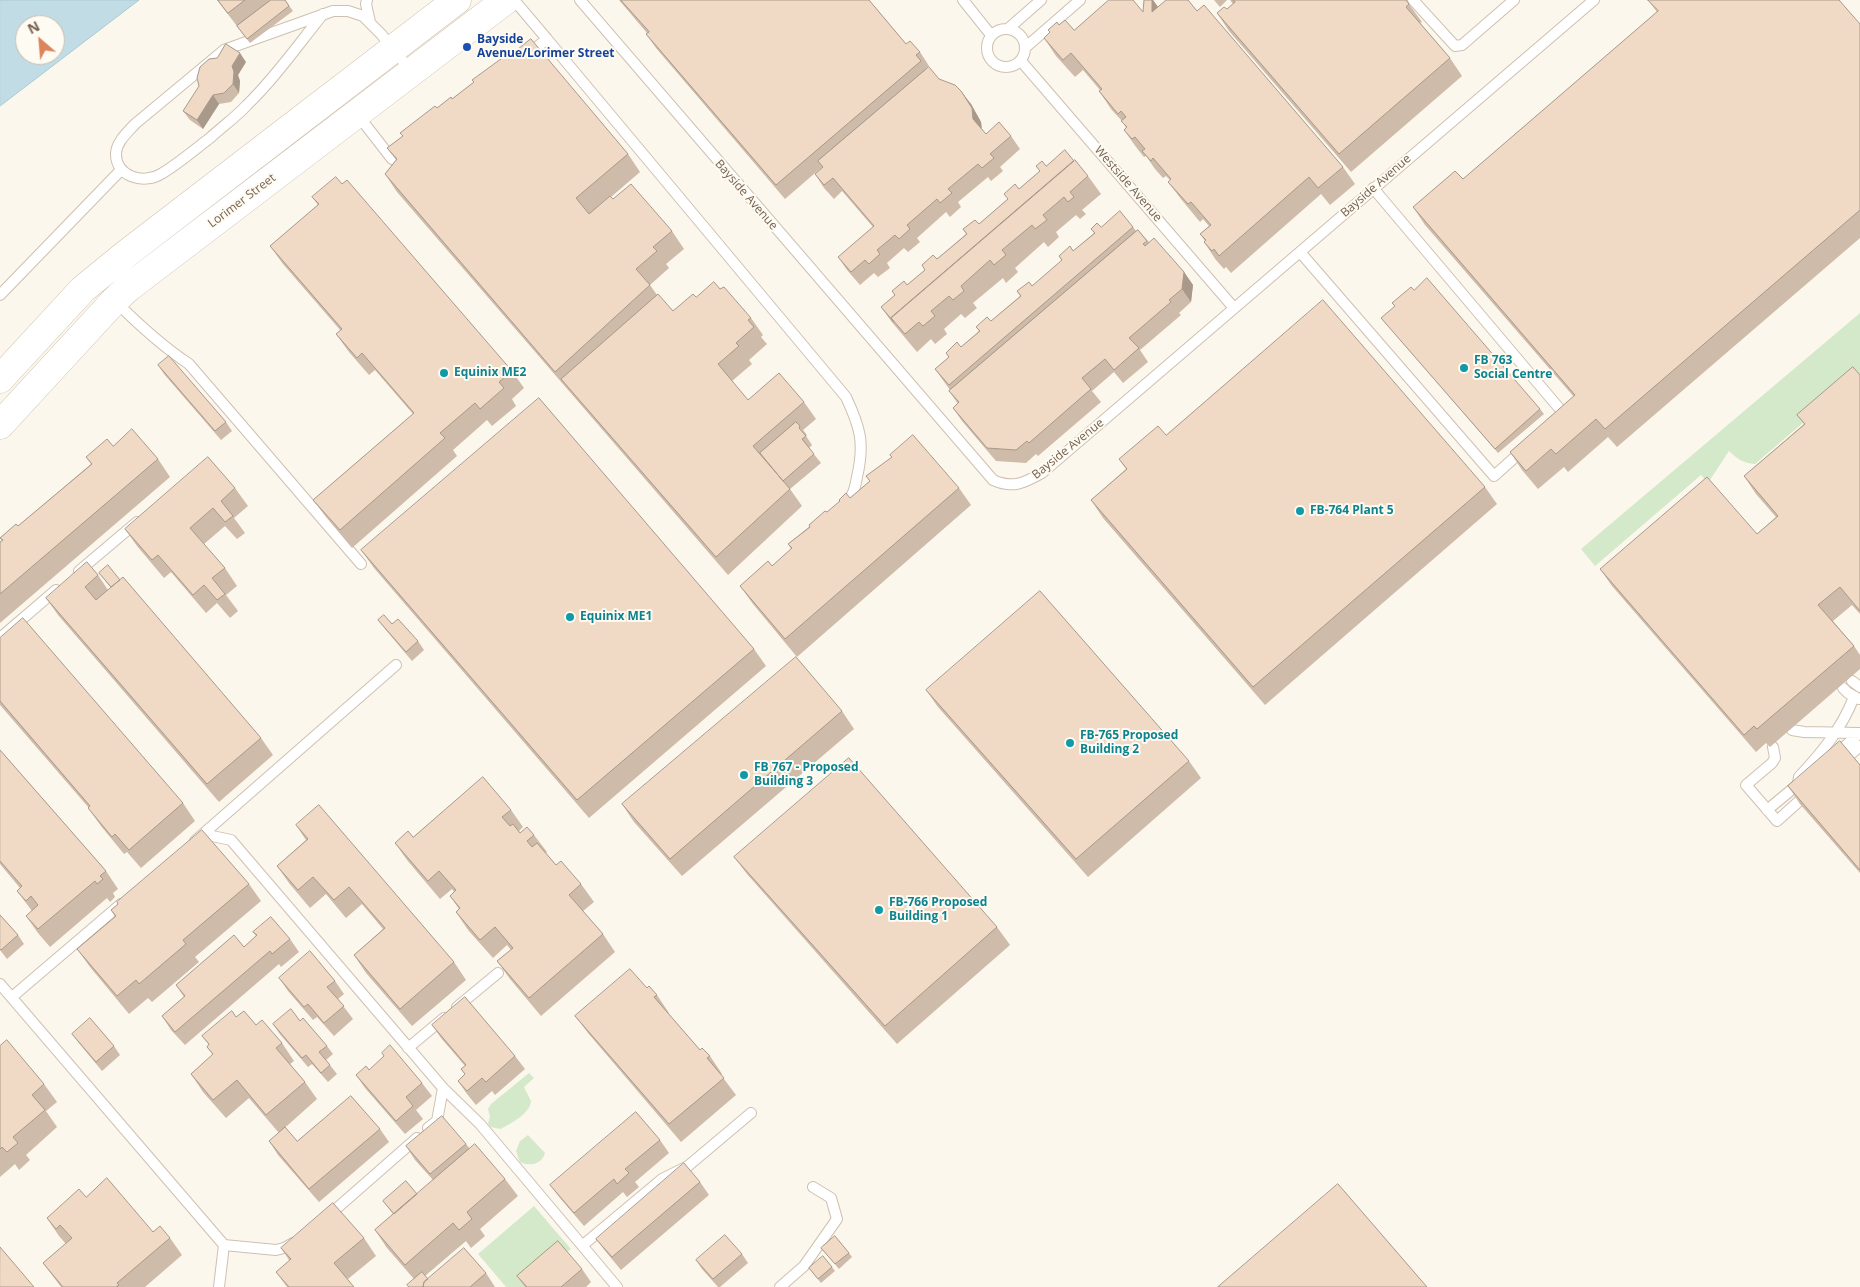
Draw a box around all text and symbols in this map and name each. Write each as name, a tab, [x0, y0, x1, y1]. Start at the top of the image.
north arrow	[15, 15, 65, 65]
text: N	[24, 16, 43, 38]
place label: Bayside Avenue/Lorimer Street	[477, 33, 614, 61]
marker: Bayside Avenue/Lorimer Street	[461, 41, 473, 53]
street label: Westside Avenue	[1091, 143, 1165, 225]
street label: Bayside Avenue	[1338, 152, 1414, 220]
street label: Bayside Avenue	[712, 157, 780, 233]
street label: Lorimer Street	[205, 171, 279, 231]
place label: FB 763 Social Centre	[1474, 354, 1552, 382]
marker: FB 763 Social Centre	[1458, 362, 1470, 374]
place label: Equinix ME2	[454, 366, 526, 380]
marker: Equinix ME2	[438, 367, 450, 379]
street label: Bayside Avenue	[1029, 416, 1107, 482]
place label: FB-764 Plant 5	[1310, 504, 1394, 518]
marker: FB-764 Plant 5	[1294, 505, 1306, 517]
place label: Equinix ME1	[580, 610, 652, 624]
marker: Equinix ME1	[564, 611, 576, 623]
place label: FB-765 Proposed Building 2	[1080, 729, 1178, 757]
marker: FB-765 Proposed Building 2	[1064, 737, 1076, 749]
place label: FB 767 - Proposed Building 3	[754, 761, 859, 789]
marker: FB 767 - Proposed Building 3	[738, 769, 750, 781]
place label: FB-766 Proposed Building 1	[889, 896, 987, 924]
marker: FB-766 Proposed Building 1	[873, 904, 885, 916]

